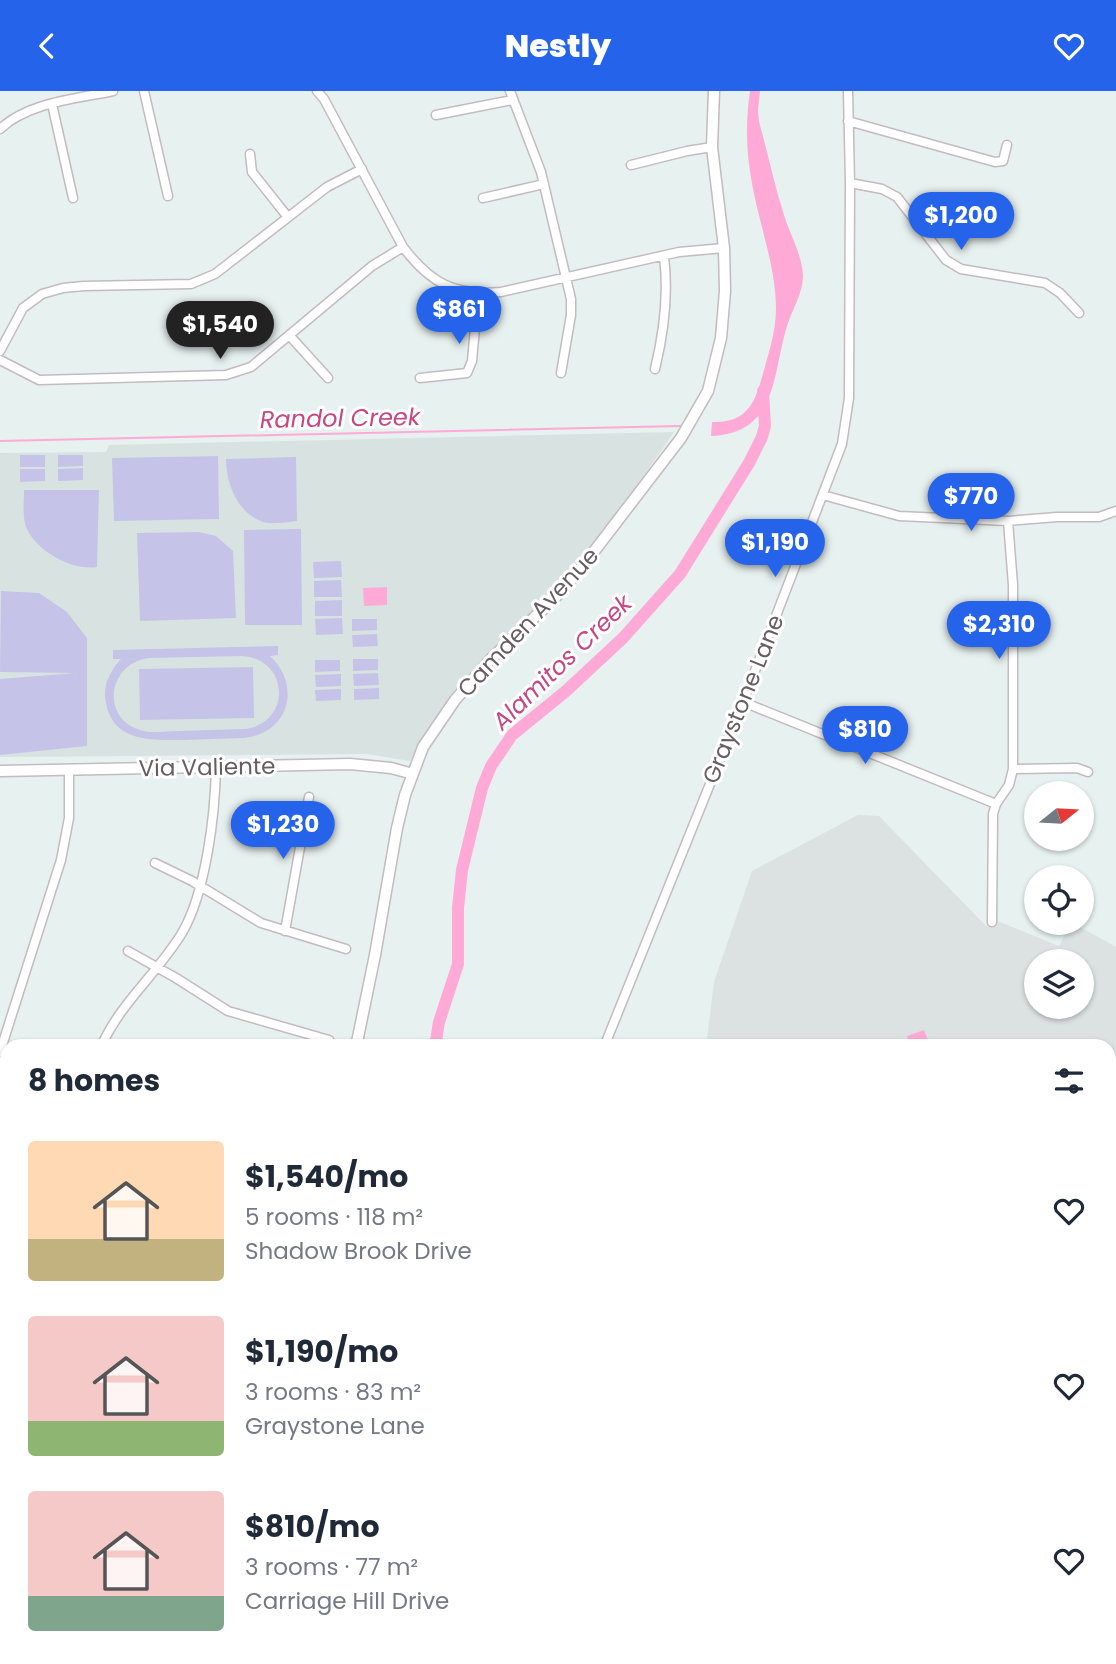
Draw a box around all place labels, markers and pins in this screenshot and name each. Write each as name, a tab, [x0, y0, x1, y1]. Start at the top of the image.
pin: $1,200	[904, 193, 1018, 252]
pin: $861	[418, 287, 500, 346]
pin: $1,540	[163, 301, 277, 361]
pin: $770	[930, 473, 1012, 533]
pin: $1,190	[718, 519, 832, 579]
pin: $2,310	[942, 601, 1056, 661]
pin: $810	[824, 707, 906, 766]
pin: $1,230	[226, 801, 340, 861]

